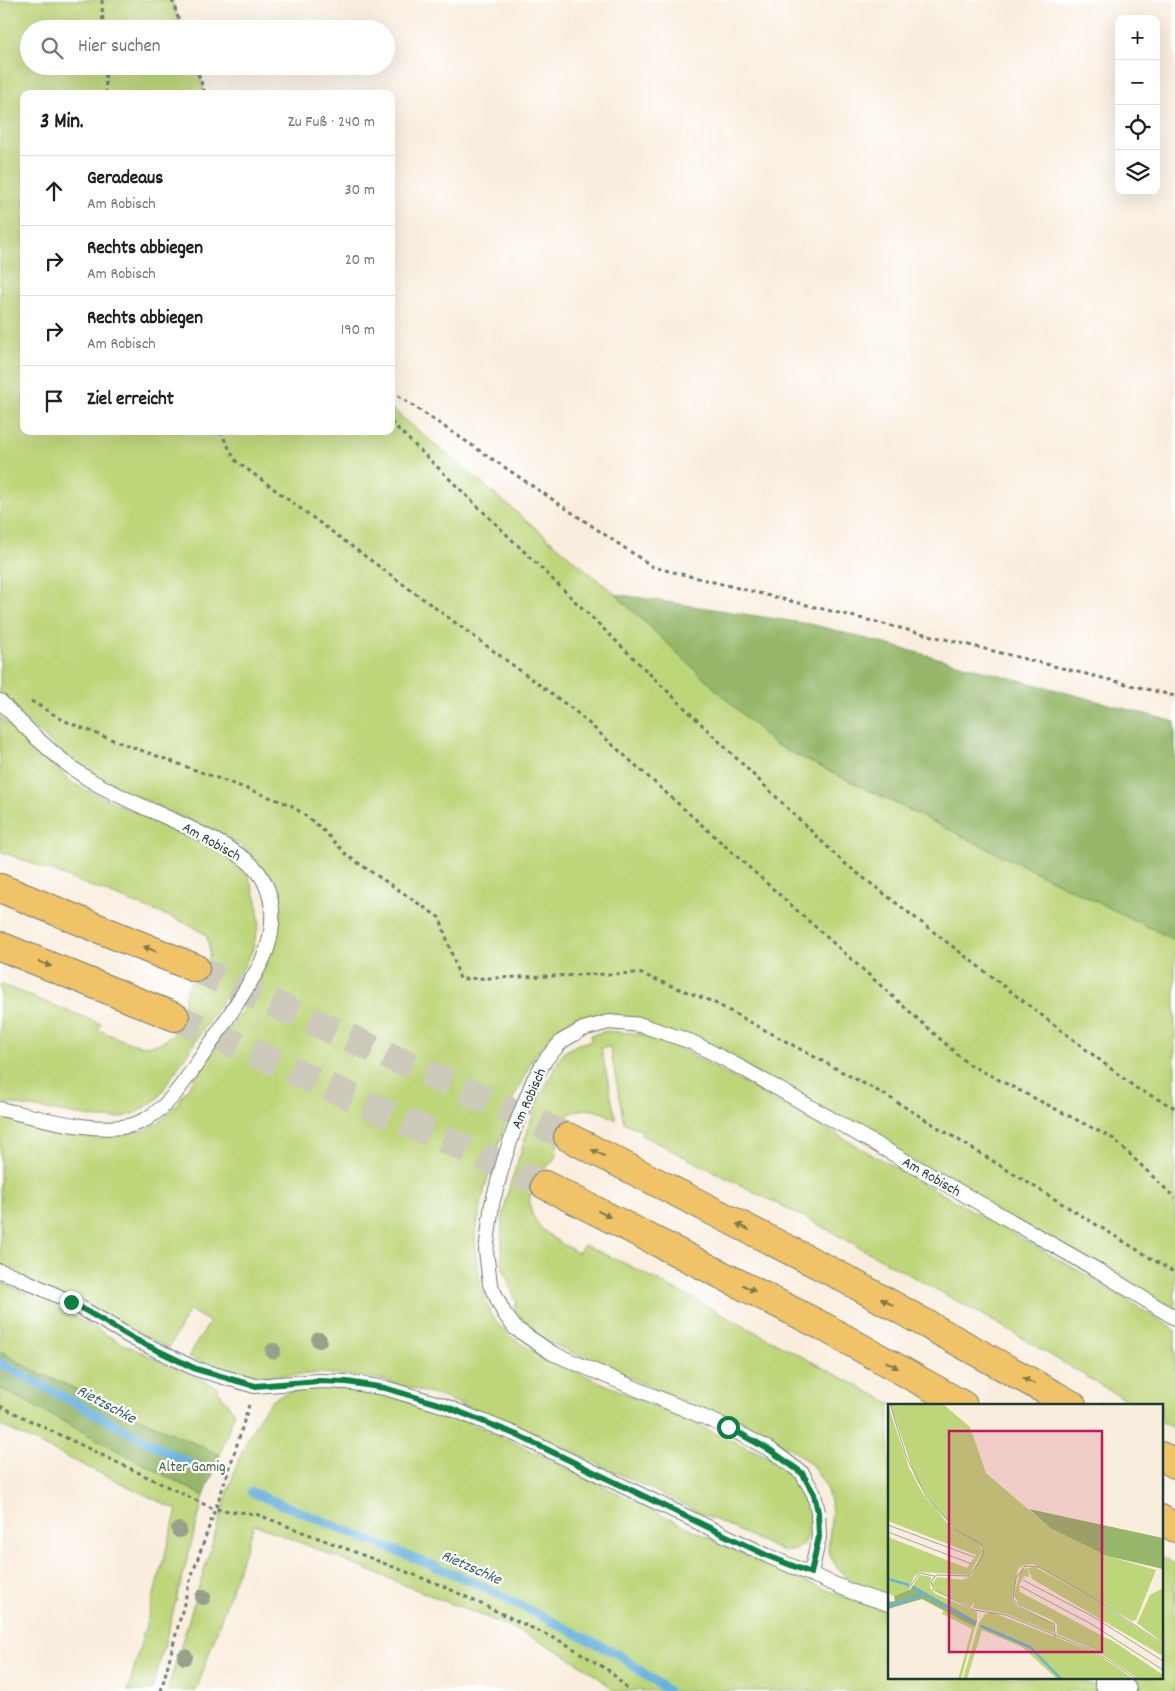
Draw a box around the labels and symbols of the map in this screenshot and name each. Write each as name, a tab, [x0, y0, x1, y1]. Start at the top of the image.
street label: Am Robisch	[178, 818, 245, 868]
one-way arrow	[143, 945, 157, 953]
one-way arrow	[38, 961, 52, 969]
street label: Am Robisch	[507, 1065, 553, 1133]
one-way arrow	[591, 1149, 606, 1157]
street label: Am Robisch	[898, 1152, 964, 1203]
one-way arrow	[597, 1210, 611, 1218]
one-way arrow	[736, 1223, 750, 1231]
one-way arrow	[741, 1284, 756, 1292]
route end	[60, 1291, 83, 1314]
one-way arrow	[880, 1298, 895, 1306]
one-way arrow	[885, 1361, 899, 1369]
one-way arrow	[1022, 1377, 1037, 1385]
water label: Rietzschke	[72, 1380, 140, 1431]
inset map	[888, 1404, 1162, 1678]
route start	[717, 1416, 740, 1439]
park label: Alter Gamig	[158, 1457, 226, 1479]
water label: Rietzschke	[437, 1545, 506, 1592]

